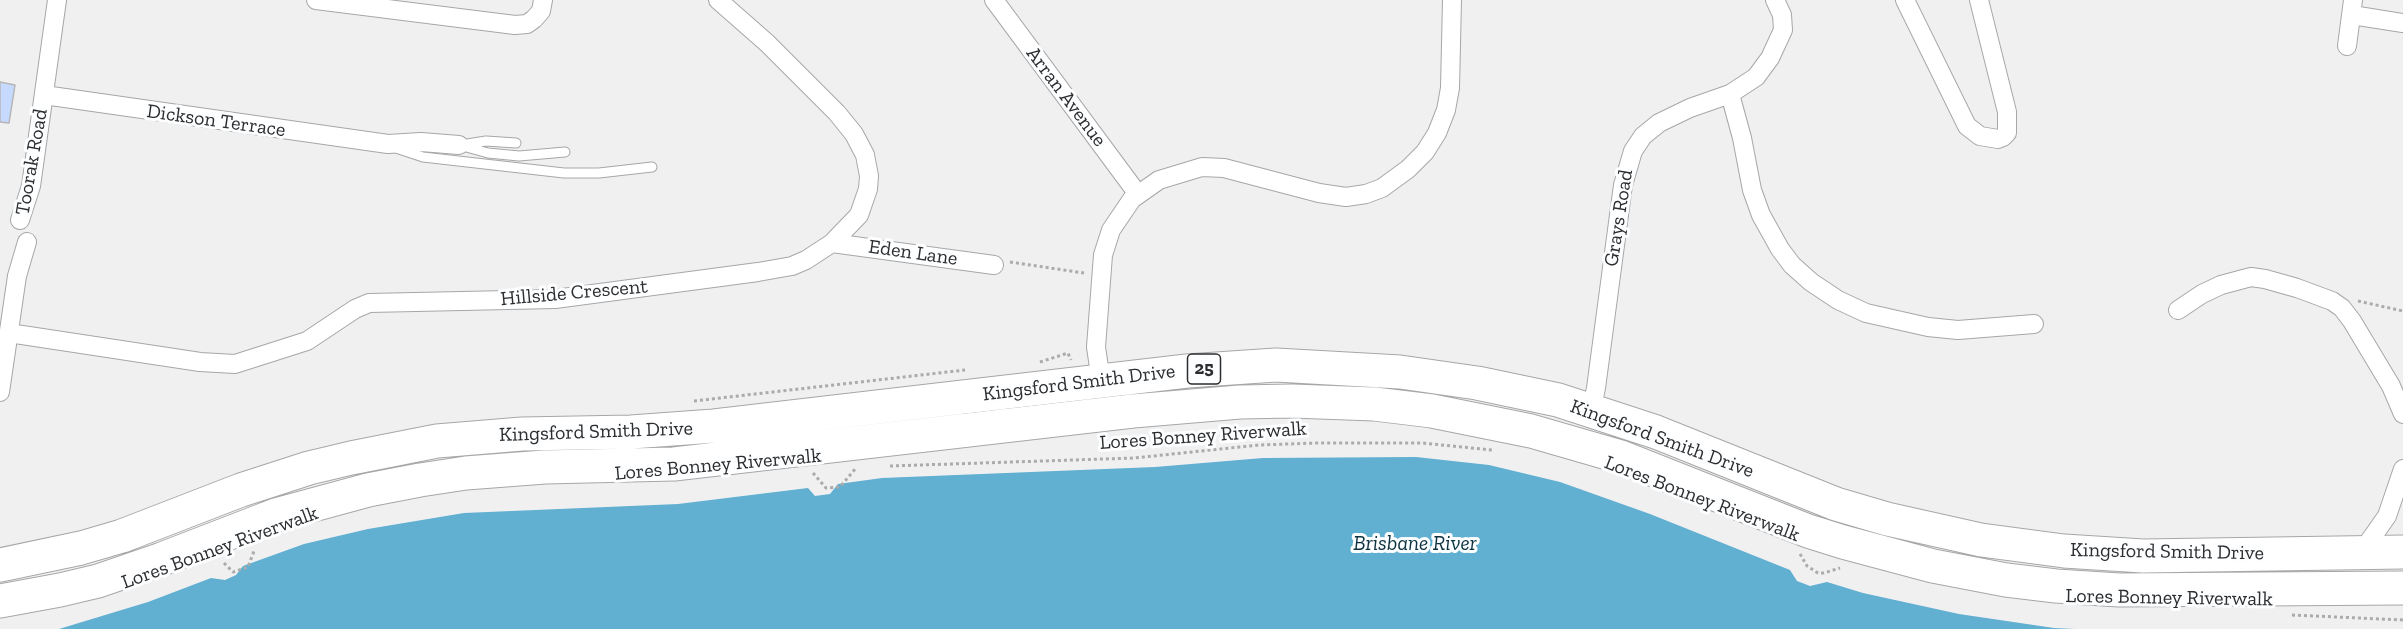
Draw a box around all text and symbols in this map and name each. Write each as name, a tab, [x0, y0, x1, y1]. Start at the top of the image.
street label: Arran Avenue	[1021, 42, 1111, 152]
street label: Dickson Terrace	[145, 99, 287, 143]
street label: Toorak Road	[11, 107, 53, 217]
street label: Grays Road	[1600, 168, 1638, 268]
street label: Eden Lane	[867, 235, 959, 271]
street label: Hillside Crescent	[499, 275, 649, 311]
road number: 25	[1188, 354, 1220, 384]
street label: Kingsford Smith Drive	[981, 359, 1177, 407]
street label: Kingsford Smith Drive	[1567, 395, 1757, 483]
street label: Kingsford Smith Drive	[499, 417, 693, 447]
street label: Lores Bonney Riverwalk	[1099, 417, 1307, 455]
street label: Lores Bonney Riverwalk	[614, 444, 822, 486]
street label: Lores Bonney Riverwalk	[1601, 451, 1803, 547]
street label: Lores Bonney Riverwalk	[118, 501, 322, 595]
water label: Brisbane River	[1353, 531, 1477, 557]
street label: Kingsford Smith Drive	[2070, 538, 2264, 566]
street label: Lores Bonney Riverwalk	[2065, 584, 2273, 612]

